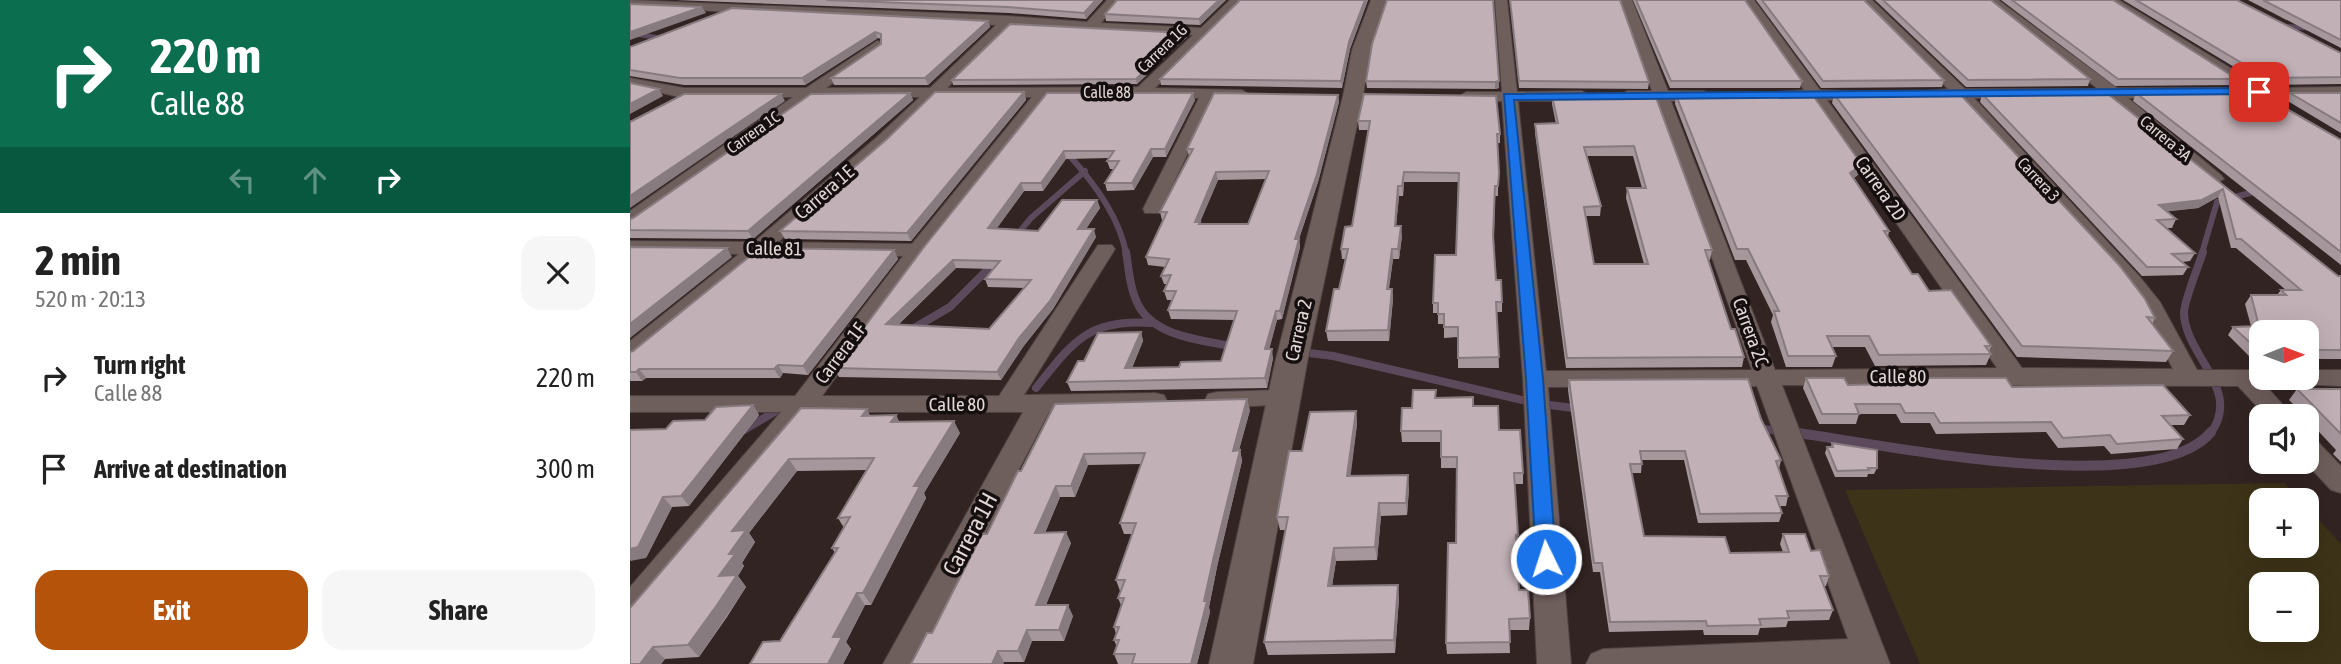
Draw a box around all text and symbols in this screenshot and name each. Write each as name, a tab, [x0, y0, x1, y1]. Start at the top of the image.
street label: Carrera 1G	[1134, 20, 1190, 76]
text: 220 m	[150, 27, 261, 83]
icon: right	[35, 28, 126, 119]
pin	[2229, 62, 2289, 122]
icon: arrive	[2240, 73, 2278, 111]
street label: Calle 88	[1083, 83, 1131, 101]
text: Calle 88	[150, 85, 245, 122]
street label: Carrera 1C	[723, 107, 783, 157]
street label: Carrera 3A	[2137, 112, 2195, 165]
street label: Carrera 2D	[1851, 152, 1911, 224]
street label: Carrera 3	[2014, 154, 2064, 204]
street label: Carrera 1E	[790, 160, 858, 224]
icon: left	[223, 161, 261, 199]
icon: ahead	[296, 161, 334, 199]
icon: right	[369, 161, 407, 199]
text: 2 min	[35, 236, 121, 284]
button: close	[521, 236, 595, 310]
street label: Calle 81	[746, 237, 802, 259]
text: 520 m · 20:13	[35, 286, 146, 312]
street label: Carrera 2C	[1728, 295, 1774, 370]
street label: Carrera 2	[1280, 297, 1316, 363]
street label: Carrera 1F	[810, 318, 870, 388]
north arrow	[2249, 320, 2319, 390]
map controls	[2249, 320, 2319, 642]
text: Turn right	[94, 350, 185, 380]
icon: right	[35, 359, 73, 397]
text: 220 m	[536, 363, 595, 393]
street label: Calle 80	[1870, 365, 1926, 387]
text: Calle 88	[94, 380, 162, 406]
street label: Calle 80	[929, 393, 985, 415]
button: sound	[2249, 404, 2319, 474]
icon: arrive	[35, 450, 73, 488]
text: Arrive at destination	[94, 454, 287, 484]
text: 300 m	[536, 454, 595, 484]
street label: Carrera 1H	[938, 488, 1002, 580]
button: +	[2249, 488, 2319, 558]
position arrow	[1509, 522, 1583, 596]
button: Exit	[35, 570, 308, 650]
button: Share	[322, 570, 595, 650]
button: −	[2249, 572, 2319, 642]

